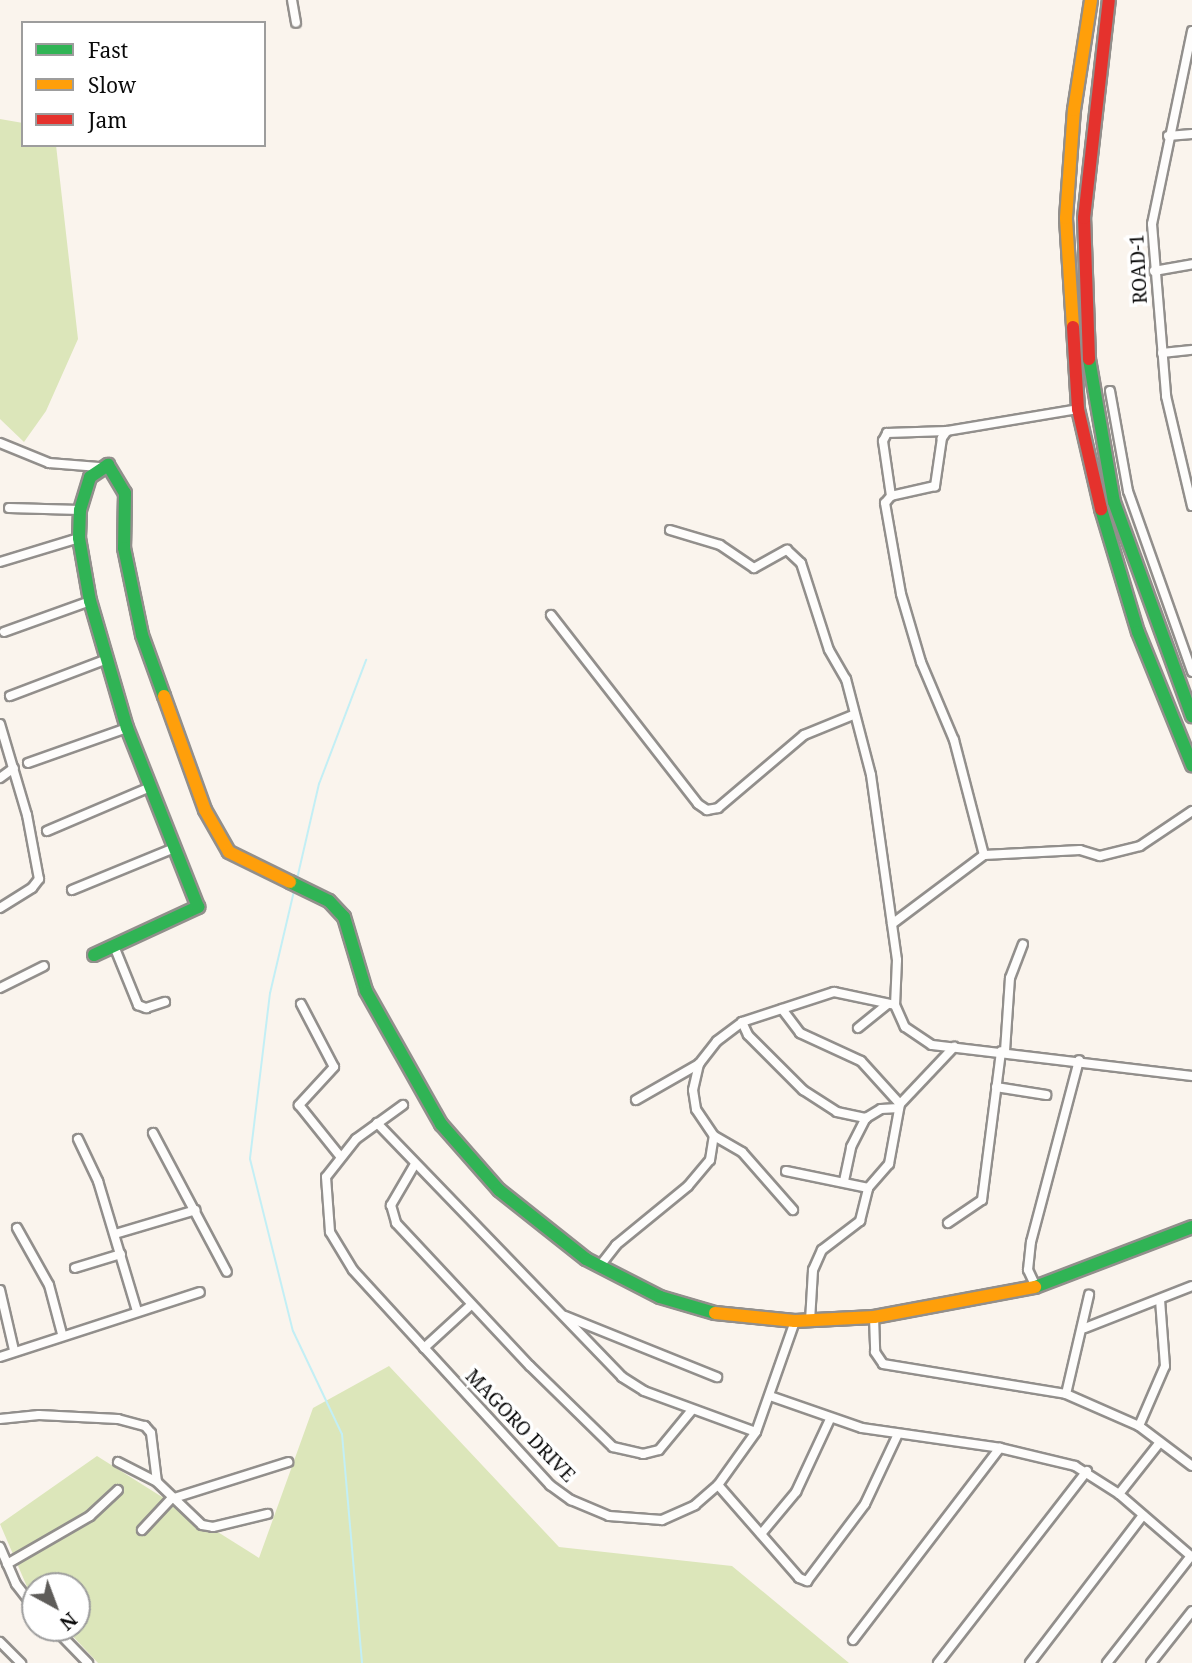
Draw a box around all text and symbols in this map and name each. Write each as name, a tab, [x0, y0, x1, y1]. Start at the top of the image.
legend	[21, 21, 266, 147]
text: Fast	[88, 36, 128, 64]
text: Slow	[88, 71, 136, 99]
text: Jam	[88, 106, 127, 134]
street label: ROAD-1	[1126, 234, 1152, 304]
street label: MAGORO DRIVE	[461, 1365, 579, 1487]
north arrow	[21, 1572, 91, 1642]
text: N	[54, 1607, 83, 1636]

